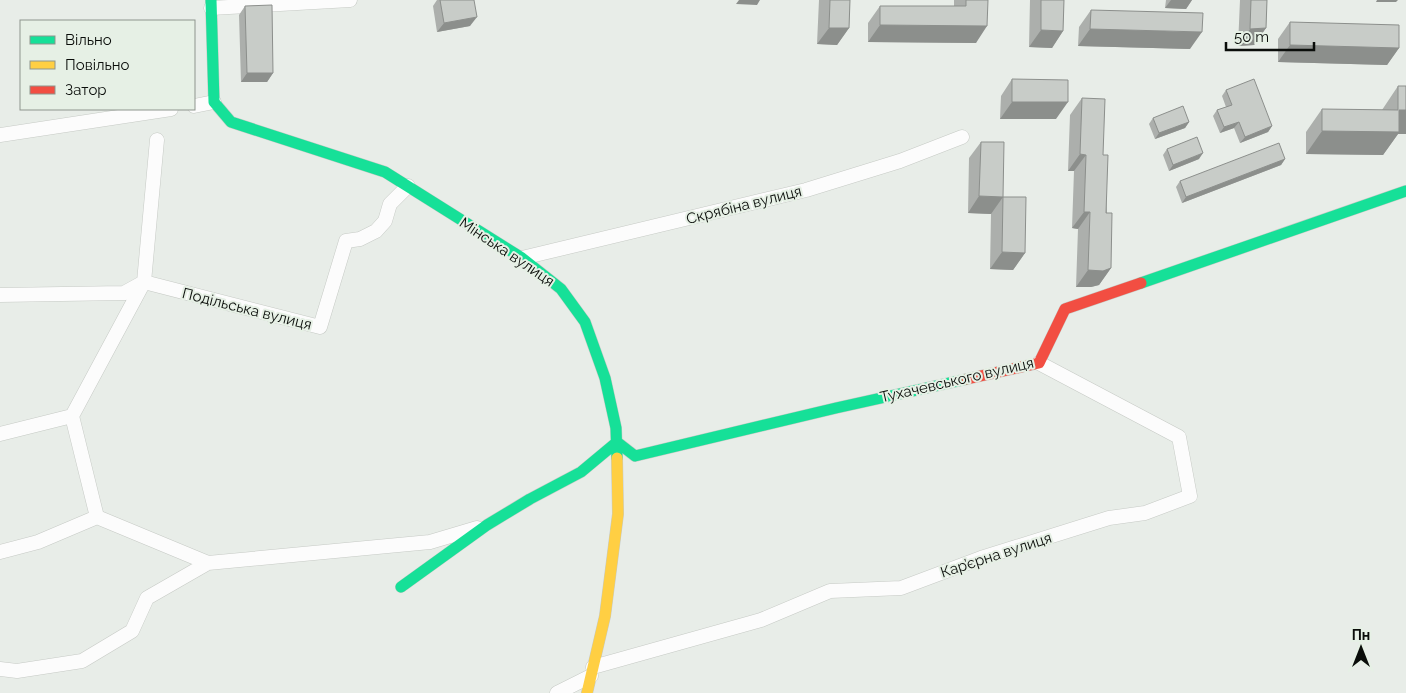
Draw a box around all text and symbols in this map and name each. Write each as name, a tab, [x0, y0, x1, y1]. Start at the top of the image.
legend	[20, 20, 195, 110]
scale bar	[1226, 20, 1314, 52]
text: 50 m	[1234, 28, 1269, 46]
text: Вільно	[65, 31, 112, 49]
text: Повільно	[65, 56, 130, 74]
text: Затор	[65, 81, 107, 99]
street label: Скрябіна вулиця	[684, 182, 804, 228]
street label: Мінська вулиця	[456, 214, 558, 290]
street label: Подільська вулиця	[180, 284, 314, 334]
street label: Тухачевського вулиця	[878, 354, 1036, 406]
street label: Кар’єрна вулиця	[938, 529, 1054, 581]
north arrow	[1336, 623, 1386, 673]
text: Пн	[1352, 627, 1370, 643]

